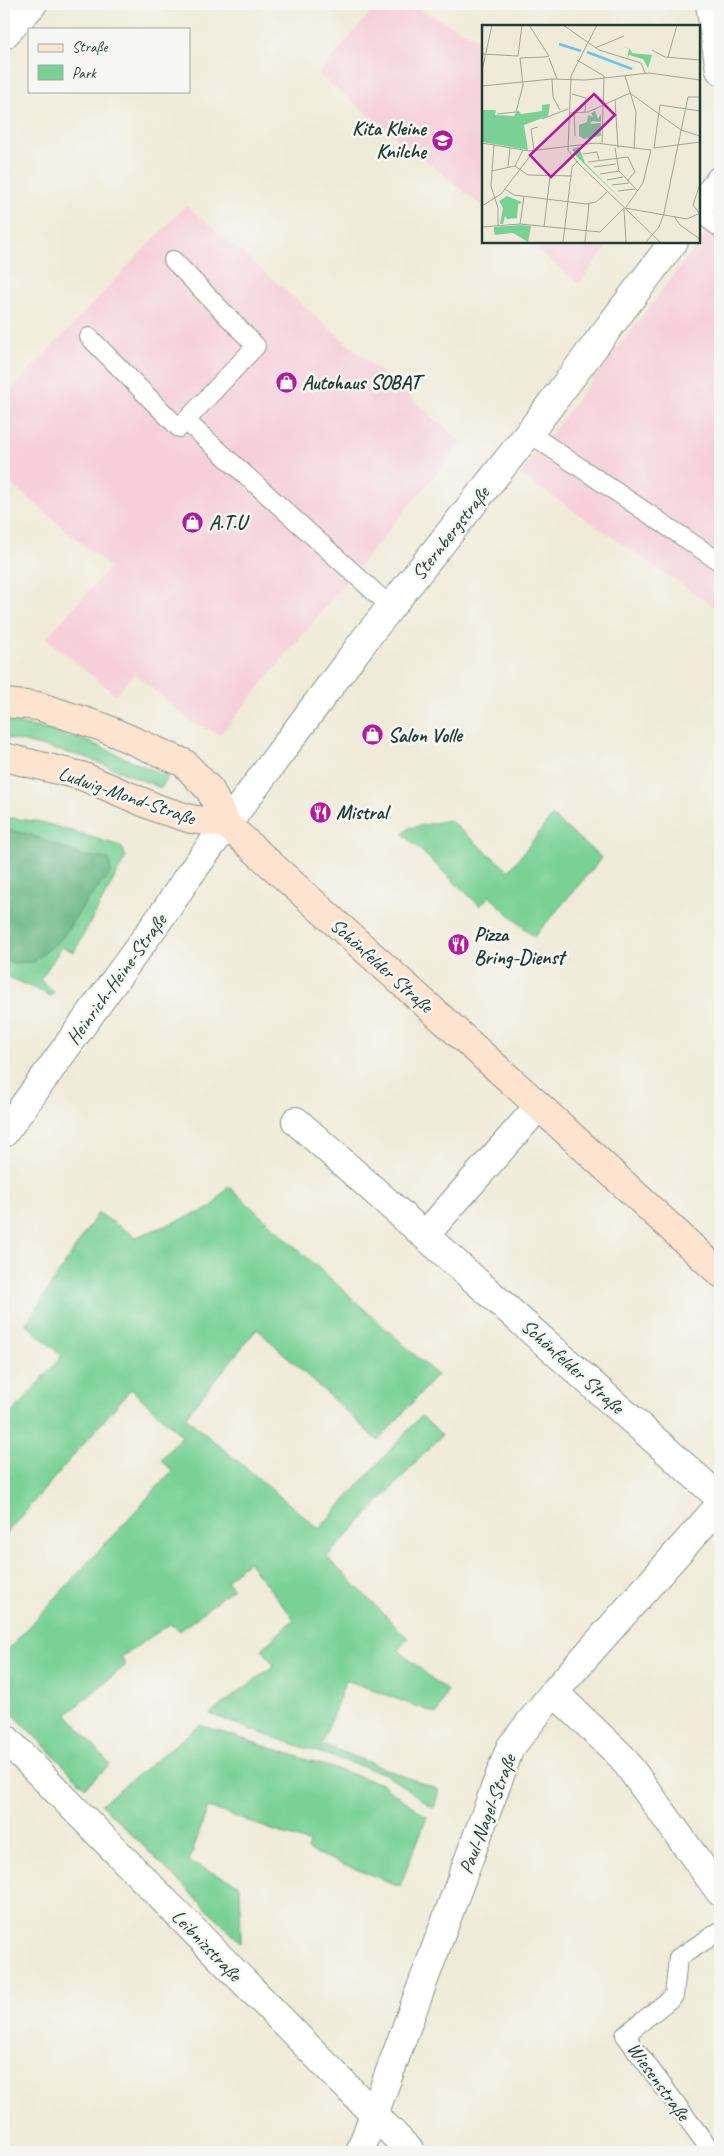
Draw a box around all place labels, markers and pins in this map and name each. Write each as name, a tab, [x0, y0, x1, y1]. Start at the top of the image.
place label: Kita Kleine Knilche	[352, 116, 427, 164]
school or university icon: Kita Kleine Knilche	[430, 128, 454, 152]
shop icon: Autohaus SOBAT	[274, 370, 298, 394]
place label: Autohaus SOBAT	[302, 370, 426, 395]
shop icon: A.T.U	[181, 510, 205, 534]
place label: A.T.U	[209, 510, 250, 535]
shop icon: Salon Volle	[360, 723, 384, 747]
place label: Salon Volle	[388, 723, 464, 748]
restaurant icon: Mistral	[308, 800, 332, 824]
place label: Mistral	[336, 800, 392, 825]
place label: Pizza Bring-Dienst	[474, 922, 567, 970]
restaurant icon: Pizza Bring-Dienst	[446, 933, 470, 957]

